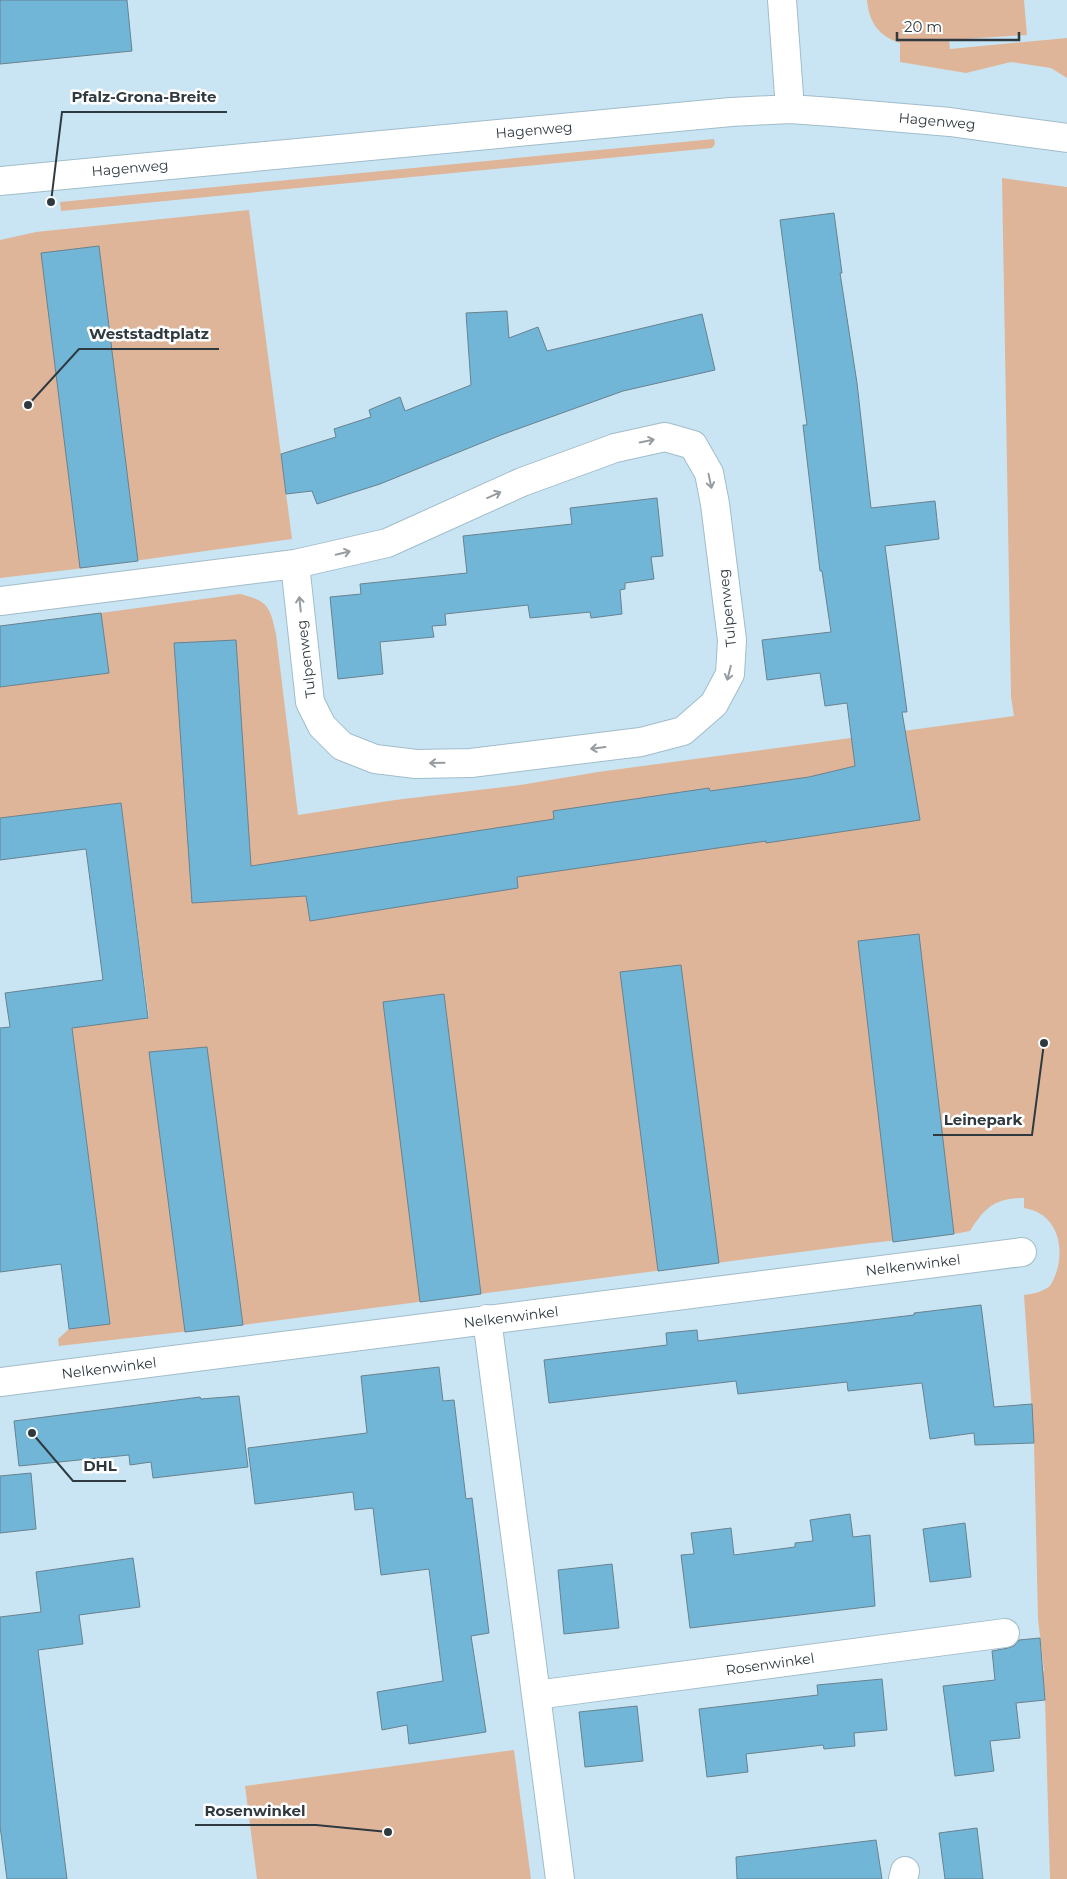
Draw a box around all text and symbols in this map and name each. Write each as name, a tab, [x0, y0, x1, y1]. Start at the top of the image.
scale bar	[897, 10, 1020, 42]
text: 20 m	[904, 17, 942, 36]
callout: Pfalz-Grona-Breite	[62, 82, 227, 112]
text: Pfalz-Grona-Breite	[72, 87, 216, 106]
street label: Hagenweg	[898, 109, 976, 133]
street label: Hagenweg	[495, 118, 573, 142]
street label: Hagenweg	[91, 156, 169, 180]
callout: Weststadtplatz	[79, 319, 219, 349]
text: Weststadtplatz	[89, 324, 209, 343]
one-way arrow	[638, 436, 654, 445]
one-way arrow	[706, 472, 715, 488]
one-way arrow	[486, 489, 501, 499]
one-way arrow	[334, 548, 350, 557]
street label: Tulpenweg	[714, 568, 740, 648]
one-way arrow	[295, 597, 305, 613]
street label: Tulpenweg	[292, 619, 320, 699]
one-way arrow	[724, 665, 733, 681]
one-way arrow	[590, 743, 606, 753]
one-way arrow	[429, 758, 445, 768]
callout: Leinepark	[933, 1105, 1032, 1135]
text: Leinepark	[944, 1110, 1022, 1129]
street label: Nelkenwinkel	[865, 1250, 961, 1280]
street label: Nelkenwinkel	[463, 1302, 559, 1332]
street label: Nelkenwinkel	[61, 1353, 157, 1383]
callout: DHL	[73, 1451, 126, 1481]
text: DHL	[83, 1456, 117, 1475]
street label: Rosenwinkel	[725, 1649, 815, 1679]
callout: Rosenwinkel	[195, 1795, 316, 1825]
text: Rosenwinkel	[205, 1801, 305, 1820]

